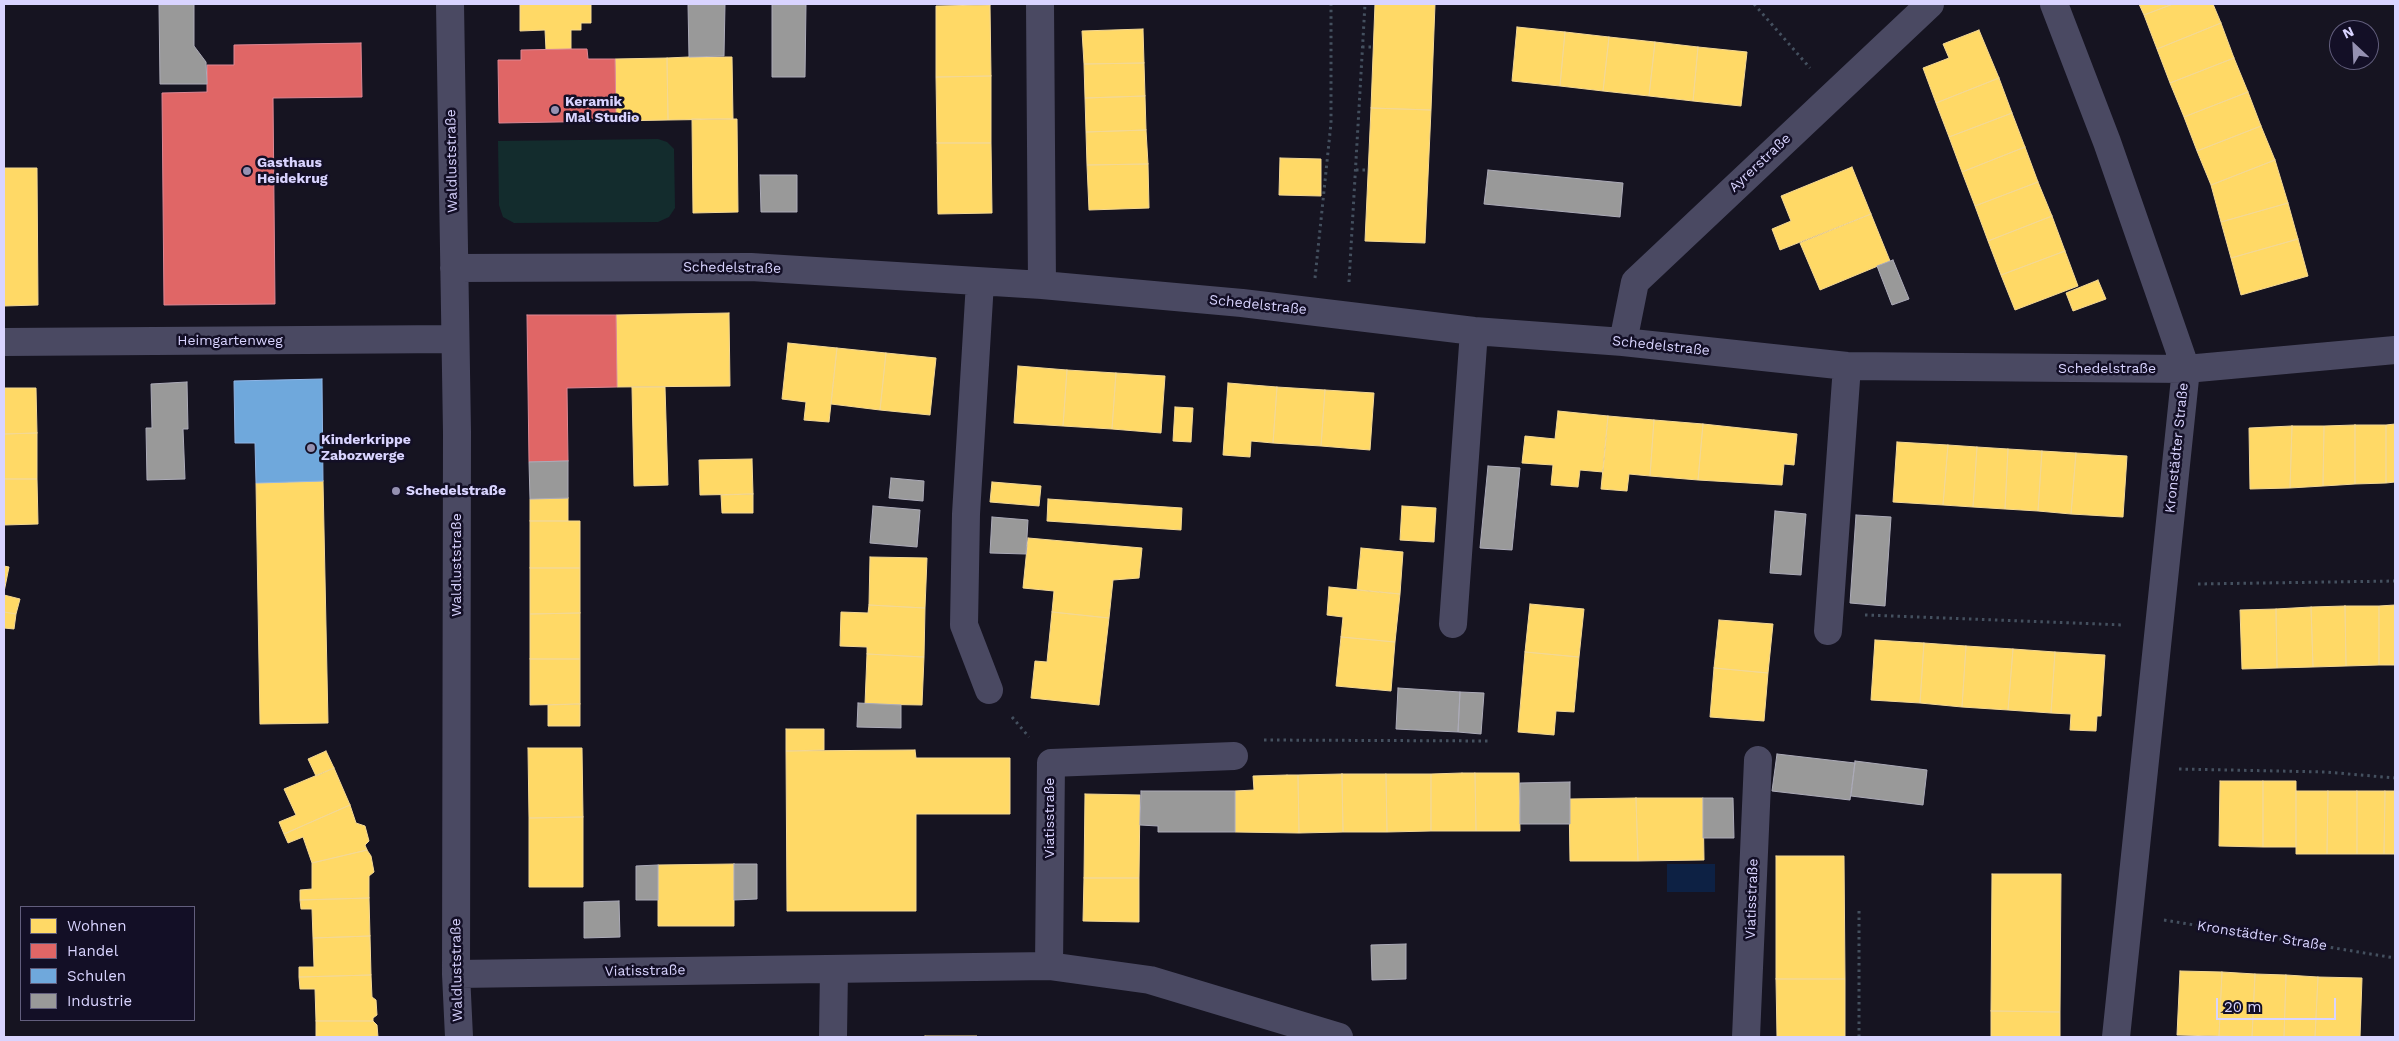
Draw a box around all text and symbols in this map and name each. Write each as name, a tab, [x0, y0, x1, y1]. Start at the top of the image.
north arrow	[2329, 20, 2379, 70]
text: N	[2340, 23, 2356, 42]
place label: Keramik Mal Studio	[565, 94, 639, 126]
marker: Keramik Mal Studio	[549, 104, 561, 116]
street label: Waldluststraße	[443, 109, 461, 213]
street label: Ayrerstraße	[1726, 130, 1794, 196]
place label: Gasthaus Heidekrug	[257, 155, 328, 188]
marker: Gasthaus Heidekrug	[241, 165, 253, 177]
street label: Schedelstraße	[683, 259, 781, 277]
street label: Schedelstraße	[1208, 292, 1308, 318]
street label: Heimgartenweg	[177, 333, 283, 349]
street label: Schedelstraße	[1611, 333, 1711, 359]
street label: Schedelstraße	[2058, 361, 2156, 377]
street label: Kronstädter Straße	[2162, 382, 2192, 514]
place label: Kinderkrippe Zabozwerge	[321, 432, 411, 464]
marker: Kinderkrippe Zabozwerge	[305, 442, 317, 454]
place label: Schedelstraße	[406, 483, 506, 499]
marker: Schedelstraße	[390, 485, 402, 497]
street label: Waldluststraße	[449, 513, 465, 617]
street label: Viatisstraße	[1042, 778, 1058, 858]
street label: Viatisstraße	[1742, 858, 1762, 940]
legend	[20, 906, 195, 1021]
text: Wohnen	[67, 917, 126, 935]
street label: Kronstädter Straße	[2196, 917, 2328, 955]
street label: Waldluststraße	[448, 918, 466, 1022]
text: Handel	[67, 942, 118, 960]
street label: Viatisstraße	[604, 962, 686, 980]
text: Schulen	[67, 967, 126, 985]
scale bar	[2219, 988, 2339, 1020]
text: Industrie	[67, 992, 132, 1010]
text: 20 m	[2224, 998, 2262, 1016]

